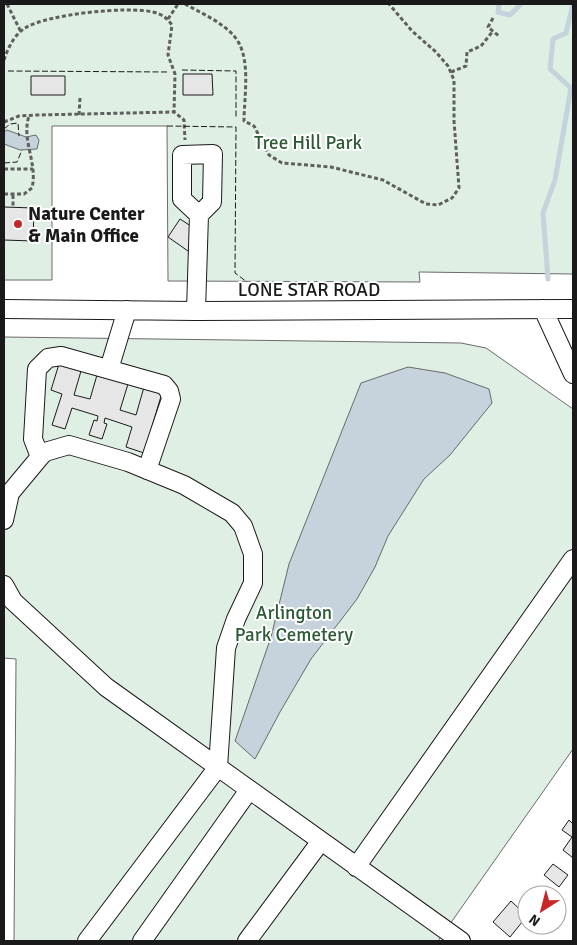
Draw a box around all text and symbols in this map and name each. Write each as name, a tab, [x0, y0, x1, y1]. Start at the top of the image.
park label: Tree Hill Park	[254, 131, 362, 155]
place label: Nature Center & Main Office	[28, 202, 145, 248]
marker: Nature Center & Main Office	[12, 218, 24, 230]
street label: LONE STAR ROAD	[238, 278, 380, 302]
park label: Arlington Park Cemetery	[235, 601, 353, 647]
north arrow	[517, 885, 567, 935]
text: N	[526, 910, 544, 930]

